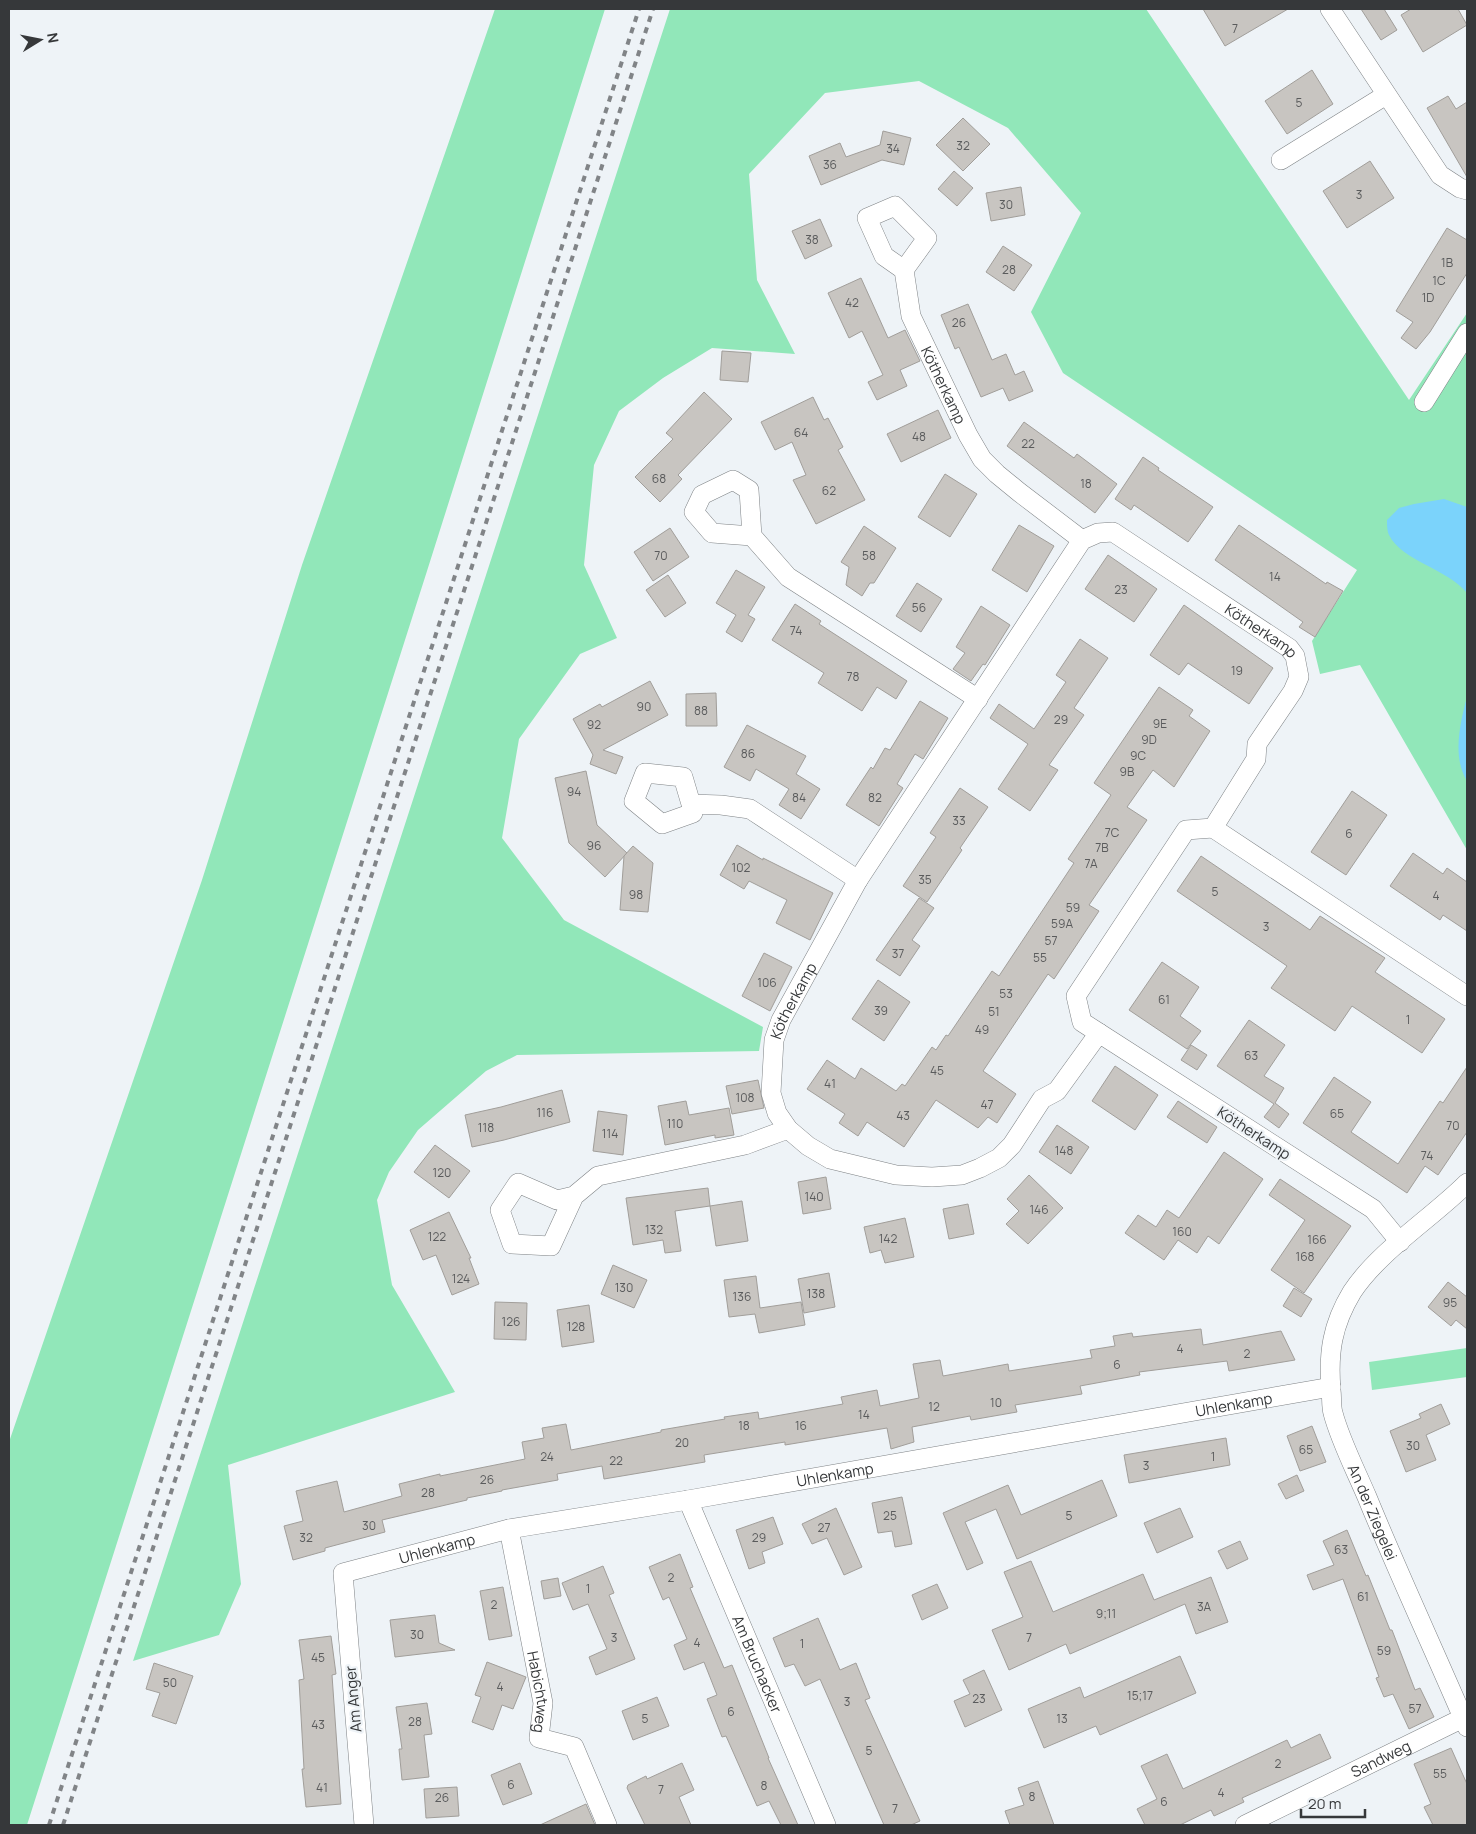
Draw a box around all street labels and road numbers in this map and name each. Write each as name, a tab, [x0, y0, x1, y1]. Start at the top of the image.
street label: Kötherkamp	[916, 343, 972, 427]
street label: Kötherkamp	[1221, 598, 1303, 662]
street label: Kötherkamp	[765, 958, 821, 1042]
street label: Kötherkamp	[1213, 1101, 1295, 1165]
street label: Uhlenkamp	[1194, 1387, 1274, 1421]
street label: Uhlenkamp	[795, 1457, 875, 1491]
street label: An der Ziegelei	[1343, 1461, 1403, 1563]
street label: Uhlenkamp	[397, 1528, 477, 1568]
street label: Am Bruchacker	[728, 1612, 788, 1716]
street label: Habichtweg	[523, 1649, 554, 1734]
street label: Am Anger	[340, 1664, 366, 1733]
street label: Sandweg	[1347, 1735, 1414, 1782]

